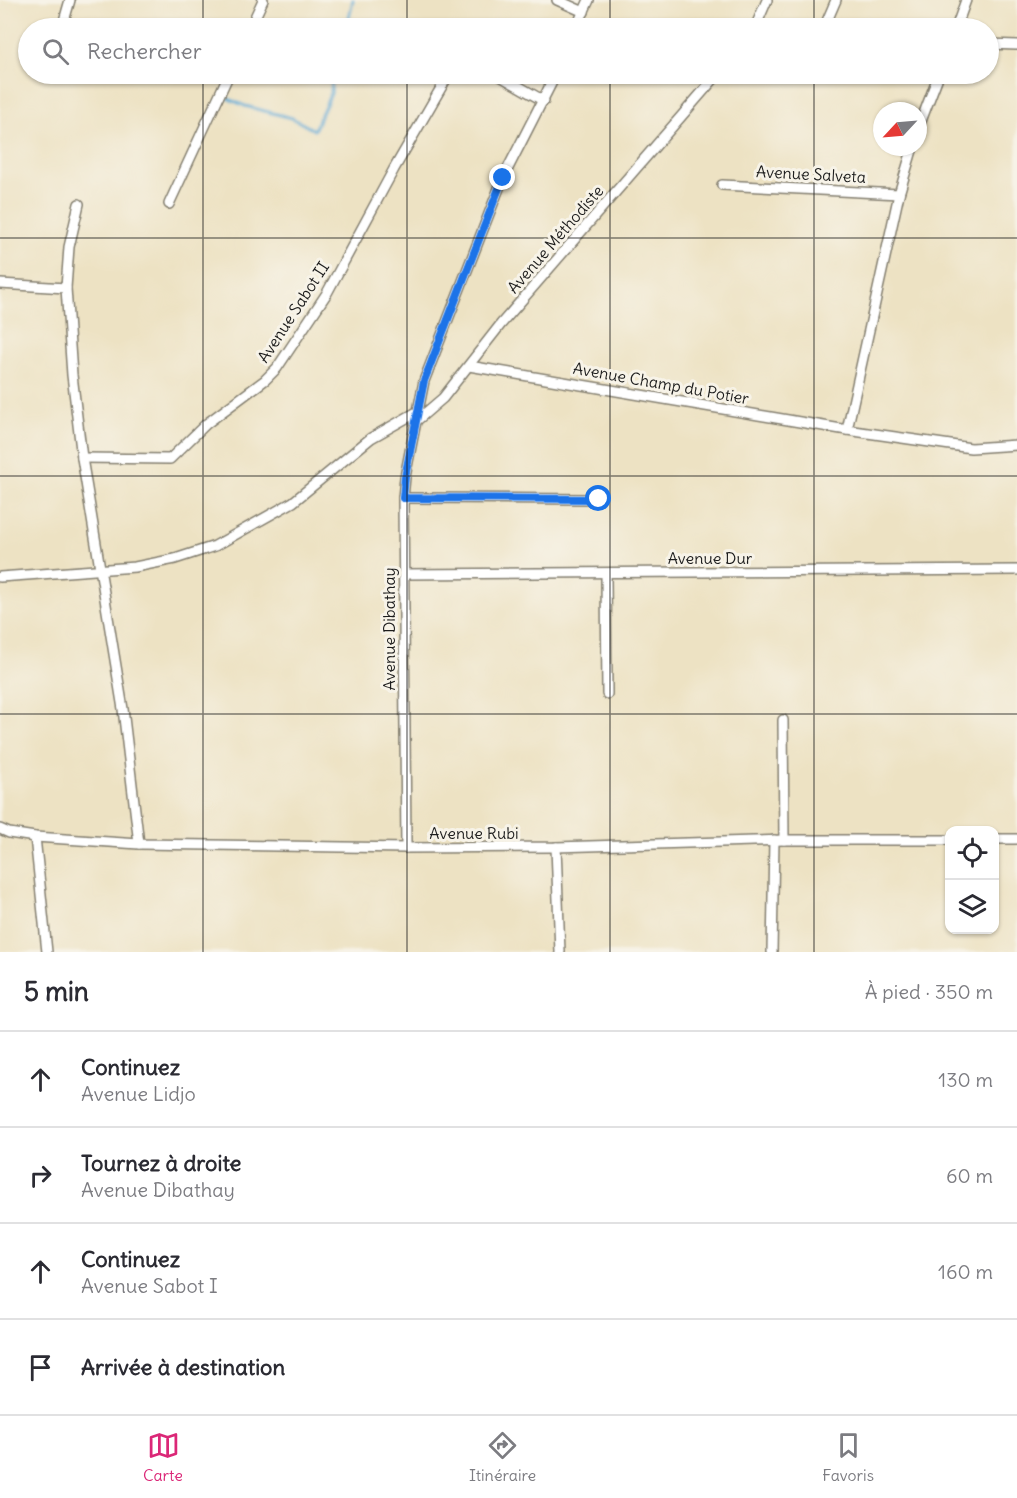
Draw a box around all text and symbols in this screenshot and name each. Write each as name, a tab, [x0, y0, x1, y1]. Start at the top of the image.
search box	[18, 18, 999, 84]
icon: search	[39, 35, 72, 68]
text: Rechercher	[87, 37, 202, 65]
north arrow	[873, 102, 927, 156]
street label: Avenue Salveta	[756, 161, 866, 187]
route end	[489, 164, 515, 190]
street label: Avenue Méthodiste	[503, 181, 607, 297]
street label: Avenue Sabot II	[253, 258, 333, 366]
street label: Avenue Champ du Potier	[572, 358, 751, 408]
route start	[585, 485, 611, 511]
street label: Avenue Dur	[668, 548, 753, 568]
street label: Avenue Dibathay	[379, 567, 399, 691]
street label: Avenue Rubi	[429, 823, 519, 843]
map controls	[945, 826, 999, 934]
button: locate	[945, 826, 999, 880]
button: layers	[945, 880, 999, 934]
text: 5 min	[24, 975, 89, 1008]
text: À pied · 350 m	[865, 979, 993, 1004]
text: Continuez	[81, 1053, 180, 1081]
icon: ahead	[24, 1063, 57, 1096]
text: 130 m	[938, 1067, 993, 1092]
text: Avenue Lidjo	[81, 1081, 196, 1106]
text: Tournez à droite	[81, 1149, 241, 1177]
icon: right	[24, 1159, 57, 1192]
text: 60 m	[946, 1163, 993, 1188]
text: Avenue Dibathay	[81, 1177, 235, 1202]
text: Continuez	[81, 1245, 180, 1273]
icon: ahead	[24, 1255, 57, 1288]
text: 160 m	[938, 1259, 993, 1284]
text: Avenue Sabot I	[81, 1273, 218, 1298]
icon: arrive	[24, 1351, 57, 1384]
text: Arrivée à destination	[81, 1353, 285, 1381]
tab: Carte	[143, 1429, 183, 1485]
tab: Itinéraire	[469, 1429, 536, 1485]
tab: Favoris	[822, 1429, 874, 1485]

